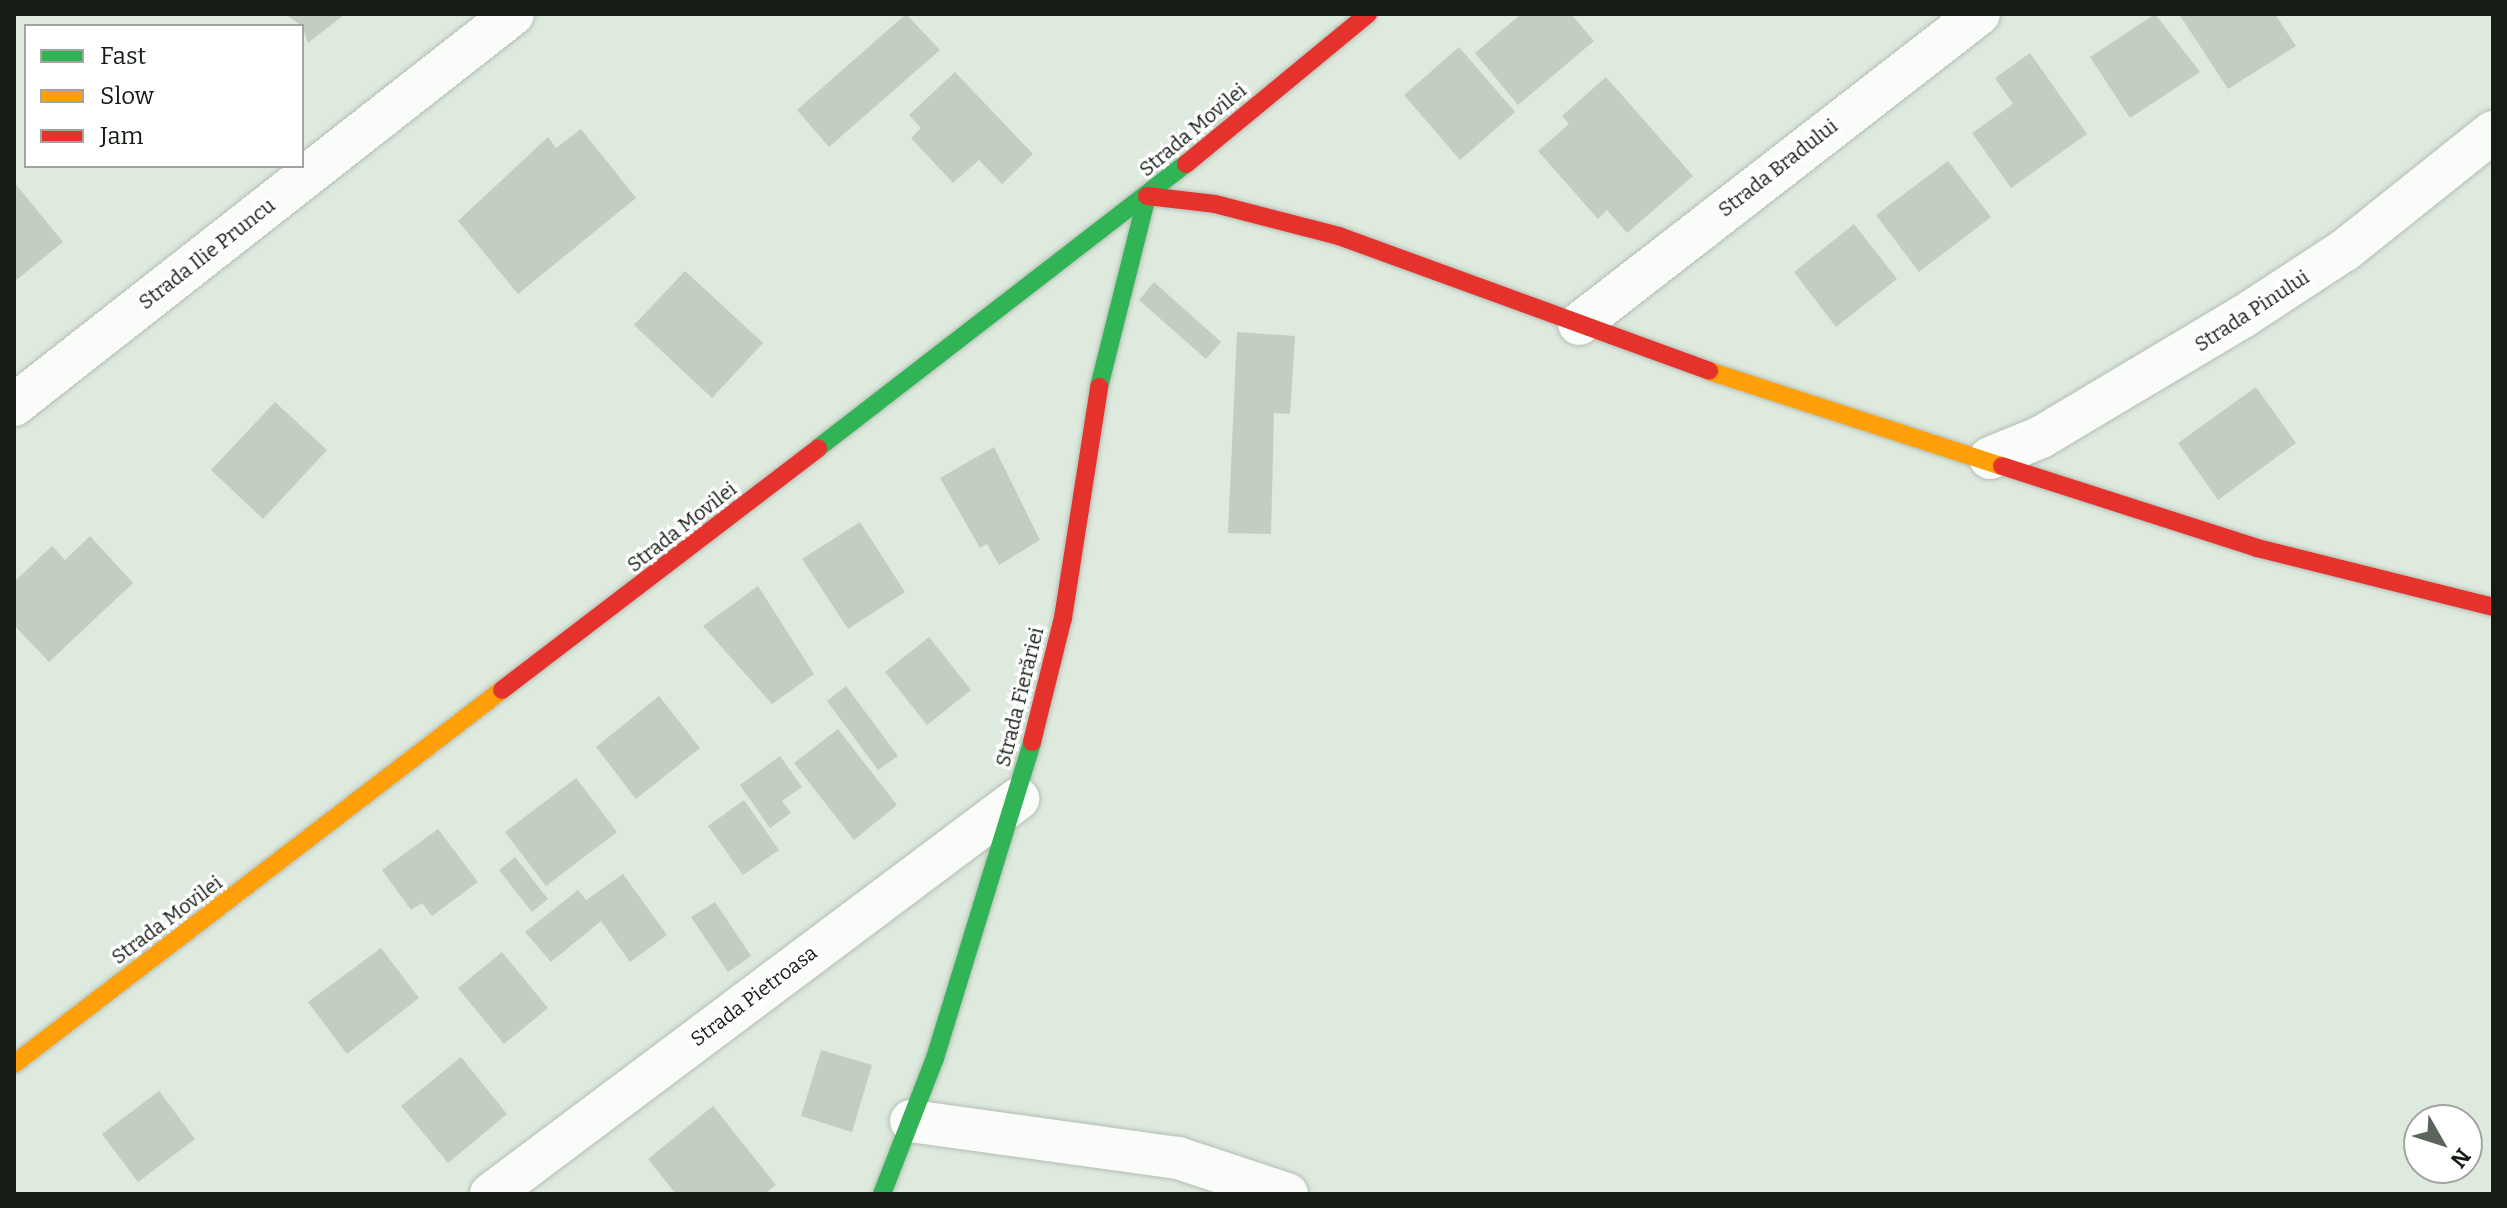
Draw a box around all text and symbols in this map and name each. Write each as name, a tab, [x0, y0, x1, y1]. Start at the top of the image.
legend	[24, 24, 304, 168]
text: Fast	[100, 42, 146, 70]
street label: Strada Movilei	[1135, 78, 1251, 182]
text: Slow	[100, 82, 154, 110]
street label: Strada Bradului	[1714, 114, 1842, 222]
text: Jam	[100, 122, 143, 150]
street label: Strada Ilie Pruncu	[134, 193, 280, 315]
street label: Strada Pinului	[2190, 265, 2314, 357]
street label: Strada Movilei	[622, 477, 742, 577]
street label: Strada Fierăriei	[991, 625, 1049, 769]
street label: Strada Movilei	[107, 871, 227, 969]
street label: Strada Pietroasa	[686, 941, 822, 1051]
north arrow	[2403, 1104, 2483, 1184]
text: N	[2445, 1143, 2476, 1173]

